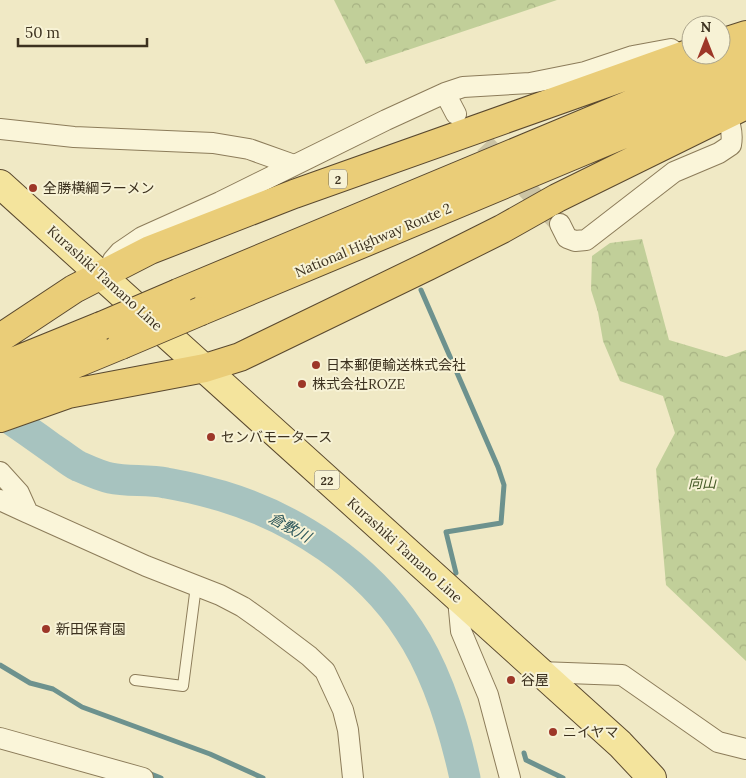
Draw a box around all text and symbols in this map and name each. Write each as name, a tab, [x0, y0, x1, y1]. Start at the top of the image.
scale bar	[18, 15, 146, 47]
north arrow	[681, 15, 731, 65]
text: N	[701, 18, 712, 36]
text: 50 m	[25, 23, 60, 42]
road number: 2	[329, 170, 347, 188]
place label: 全勝横綱ラーメン	[43, 179, 154, 197]
marker: 全勝横綱ラーメン	[27, 182, 39, 194]
street label: National Highway Route 2	[292, 199, 454, 281]
street label: Kurashiki Tamano Line	[44, 221, 167, 335]
place label: 日本郵便輸送株式会社	[326, 356, 466, 374]
marker: 日本郵便輸送株式会社	[310, 359, 322, 371]
place label: 株式会社ROZE	[312, 375, 405, 393]
marker: 株式会社ROZE	[296, 378, 308, 390]
place label: センバモータース	[221, 428, 332, 446]
marker: センバモータース	[205, 431, 217, 443]
road number: 22	[314, 470, 340, 490]
park label: 向山	[688, 474, 717, 492]
street label: Kurashiki Tamano Line	[344, 493, 467, 607]
water label: 倉敷川	[266, 508, 316, 547]
place label: 新田保育園	[56, 620, 126, 638]
marker: 新田保育園	[40, 623, 52, 635]
place label: 谷屋	[521, 671, 549, 689]
marker: 谷屋	[505, 674, 517, 686]
place label: ニイヤマ	[563, 723, 619, 741]
marker: ニイヤマ	[547, 726, 559, 738]

